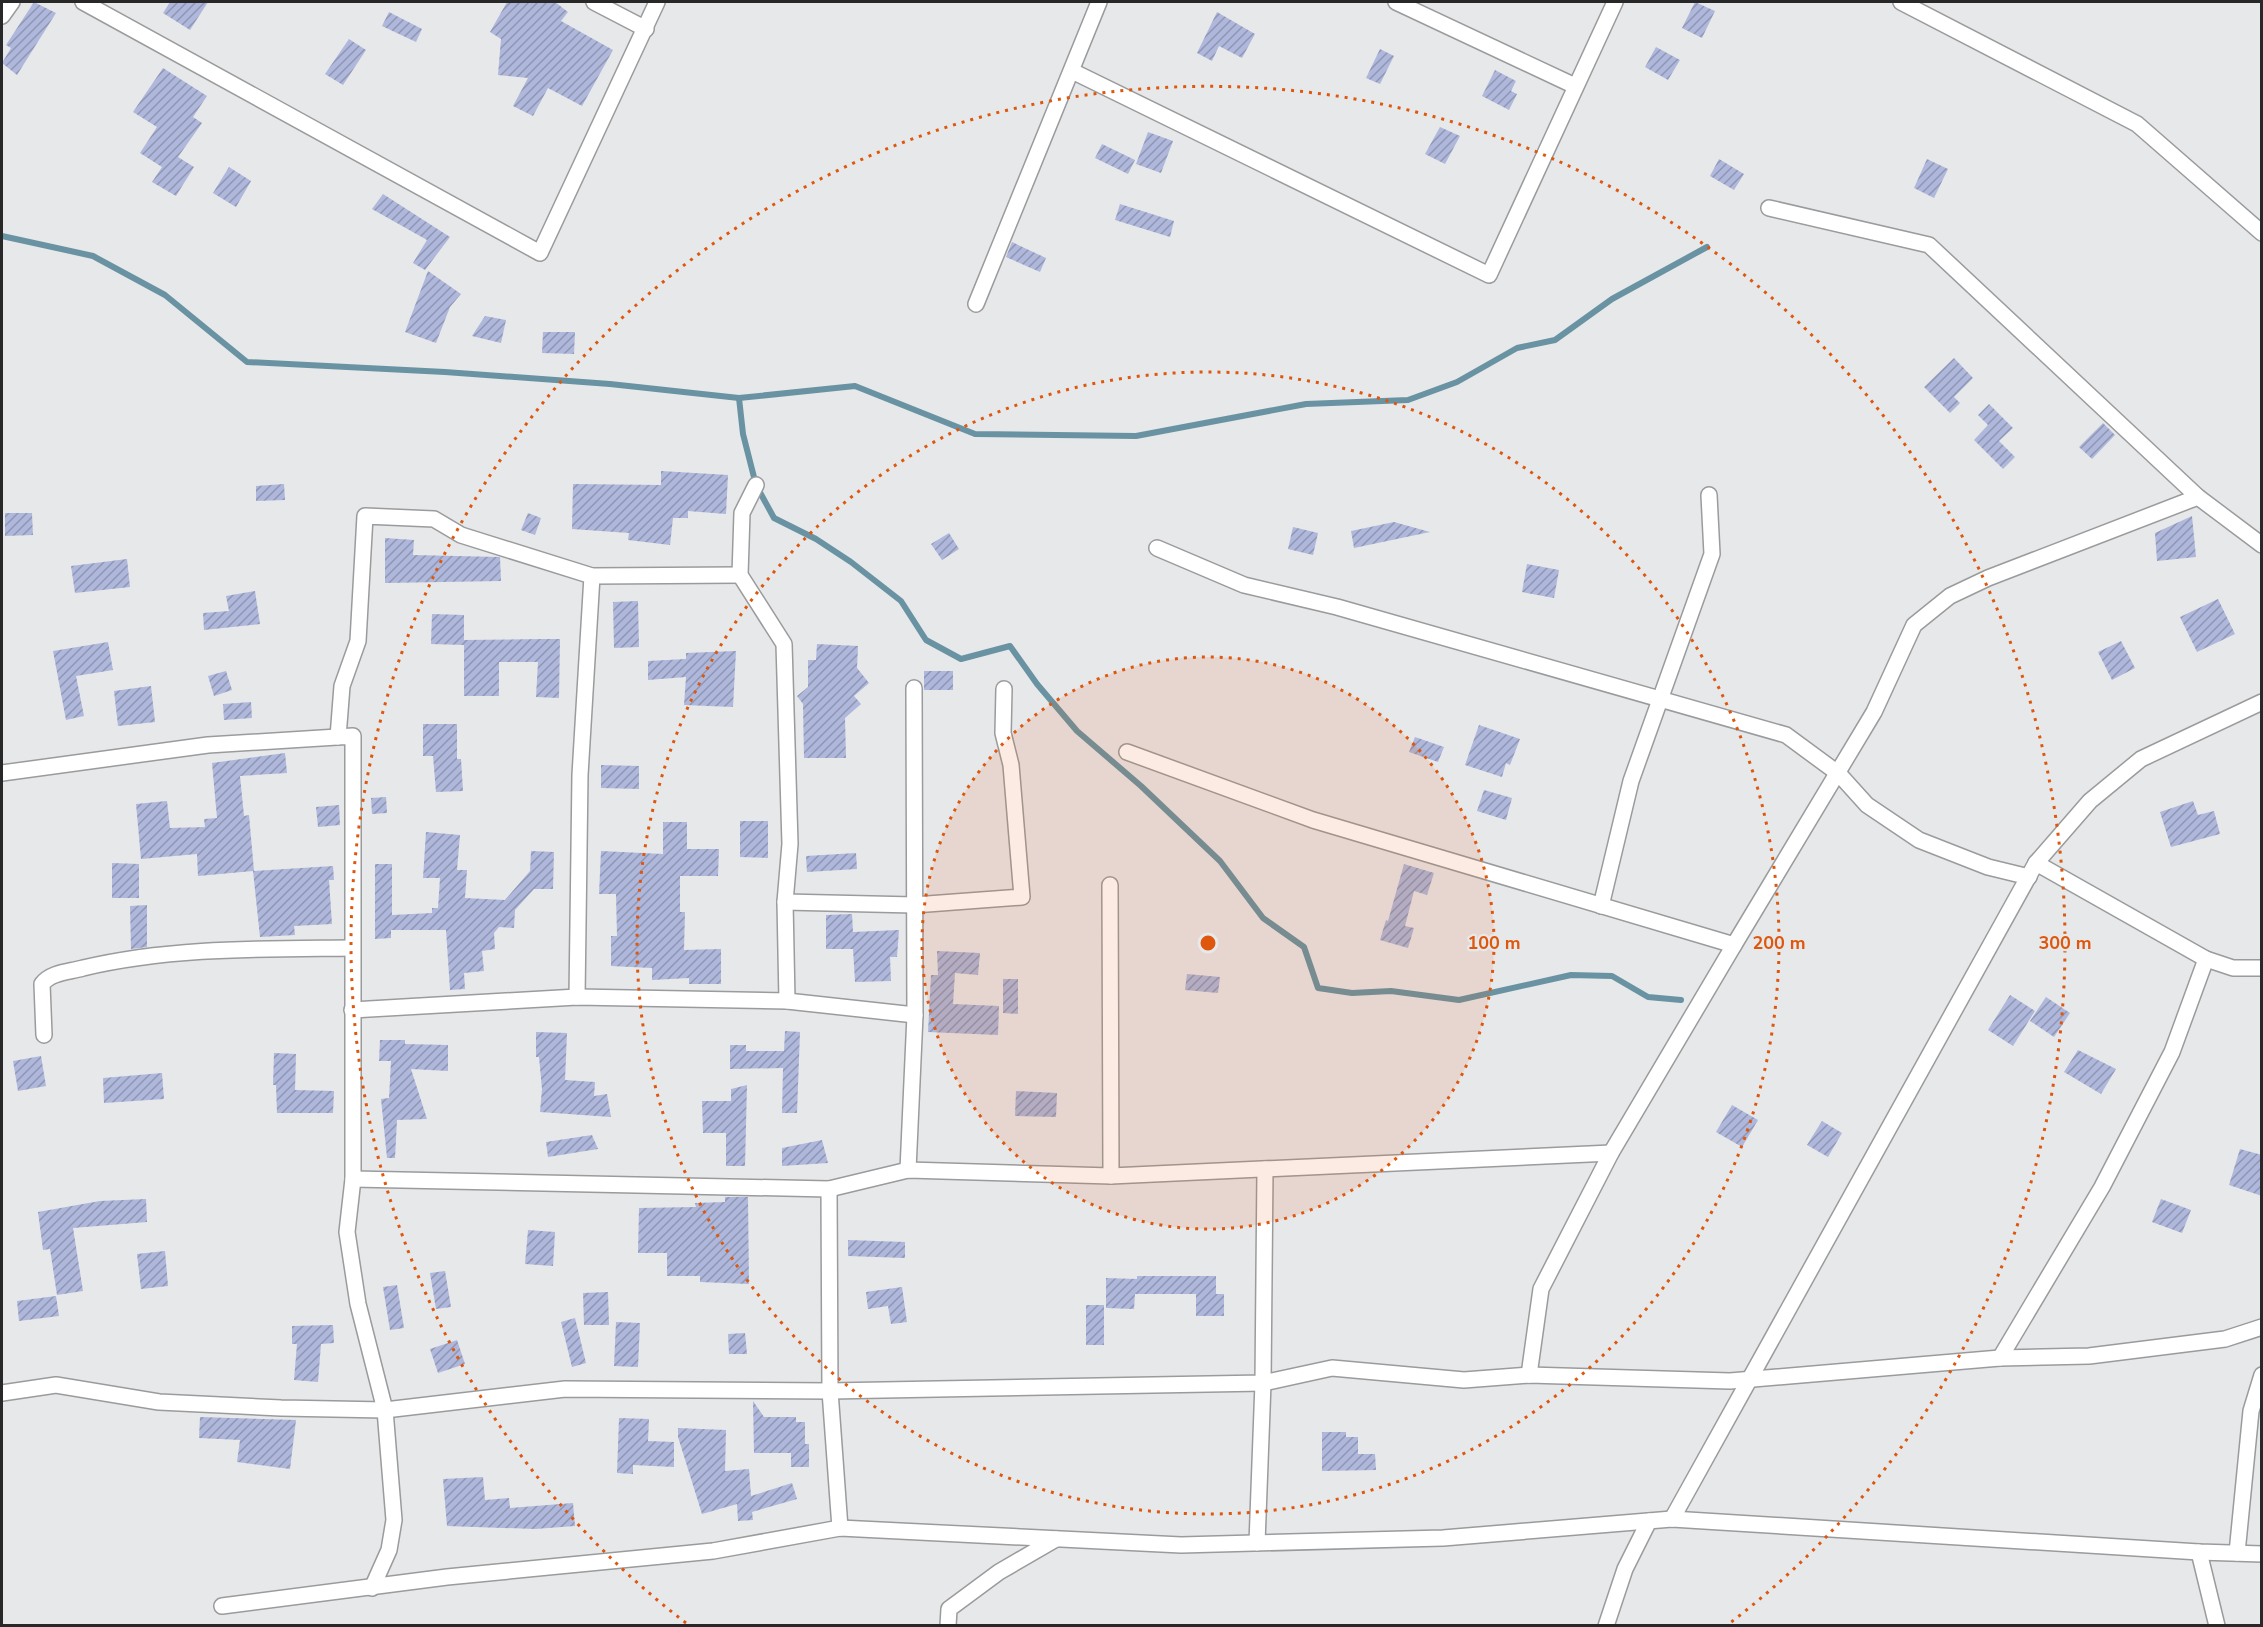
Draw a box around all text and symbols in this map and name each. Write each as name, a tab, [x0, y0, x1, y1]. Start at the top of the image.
text: 100 m	[1467, 931, 1521, 955]
text: 200 m	[1752, 931, 1806, 955]
text: 300 m	[2038, 931, 2092, 955]
centre of rings	[1198, 933, 1218, 953]

